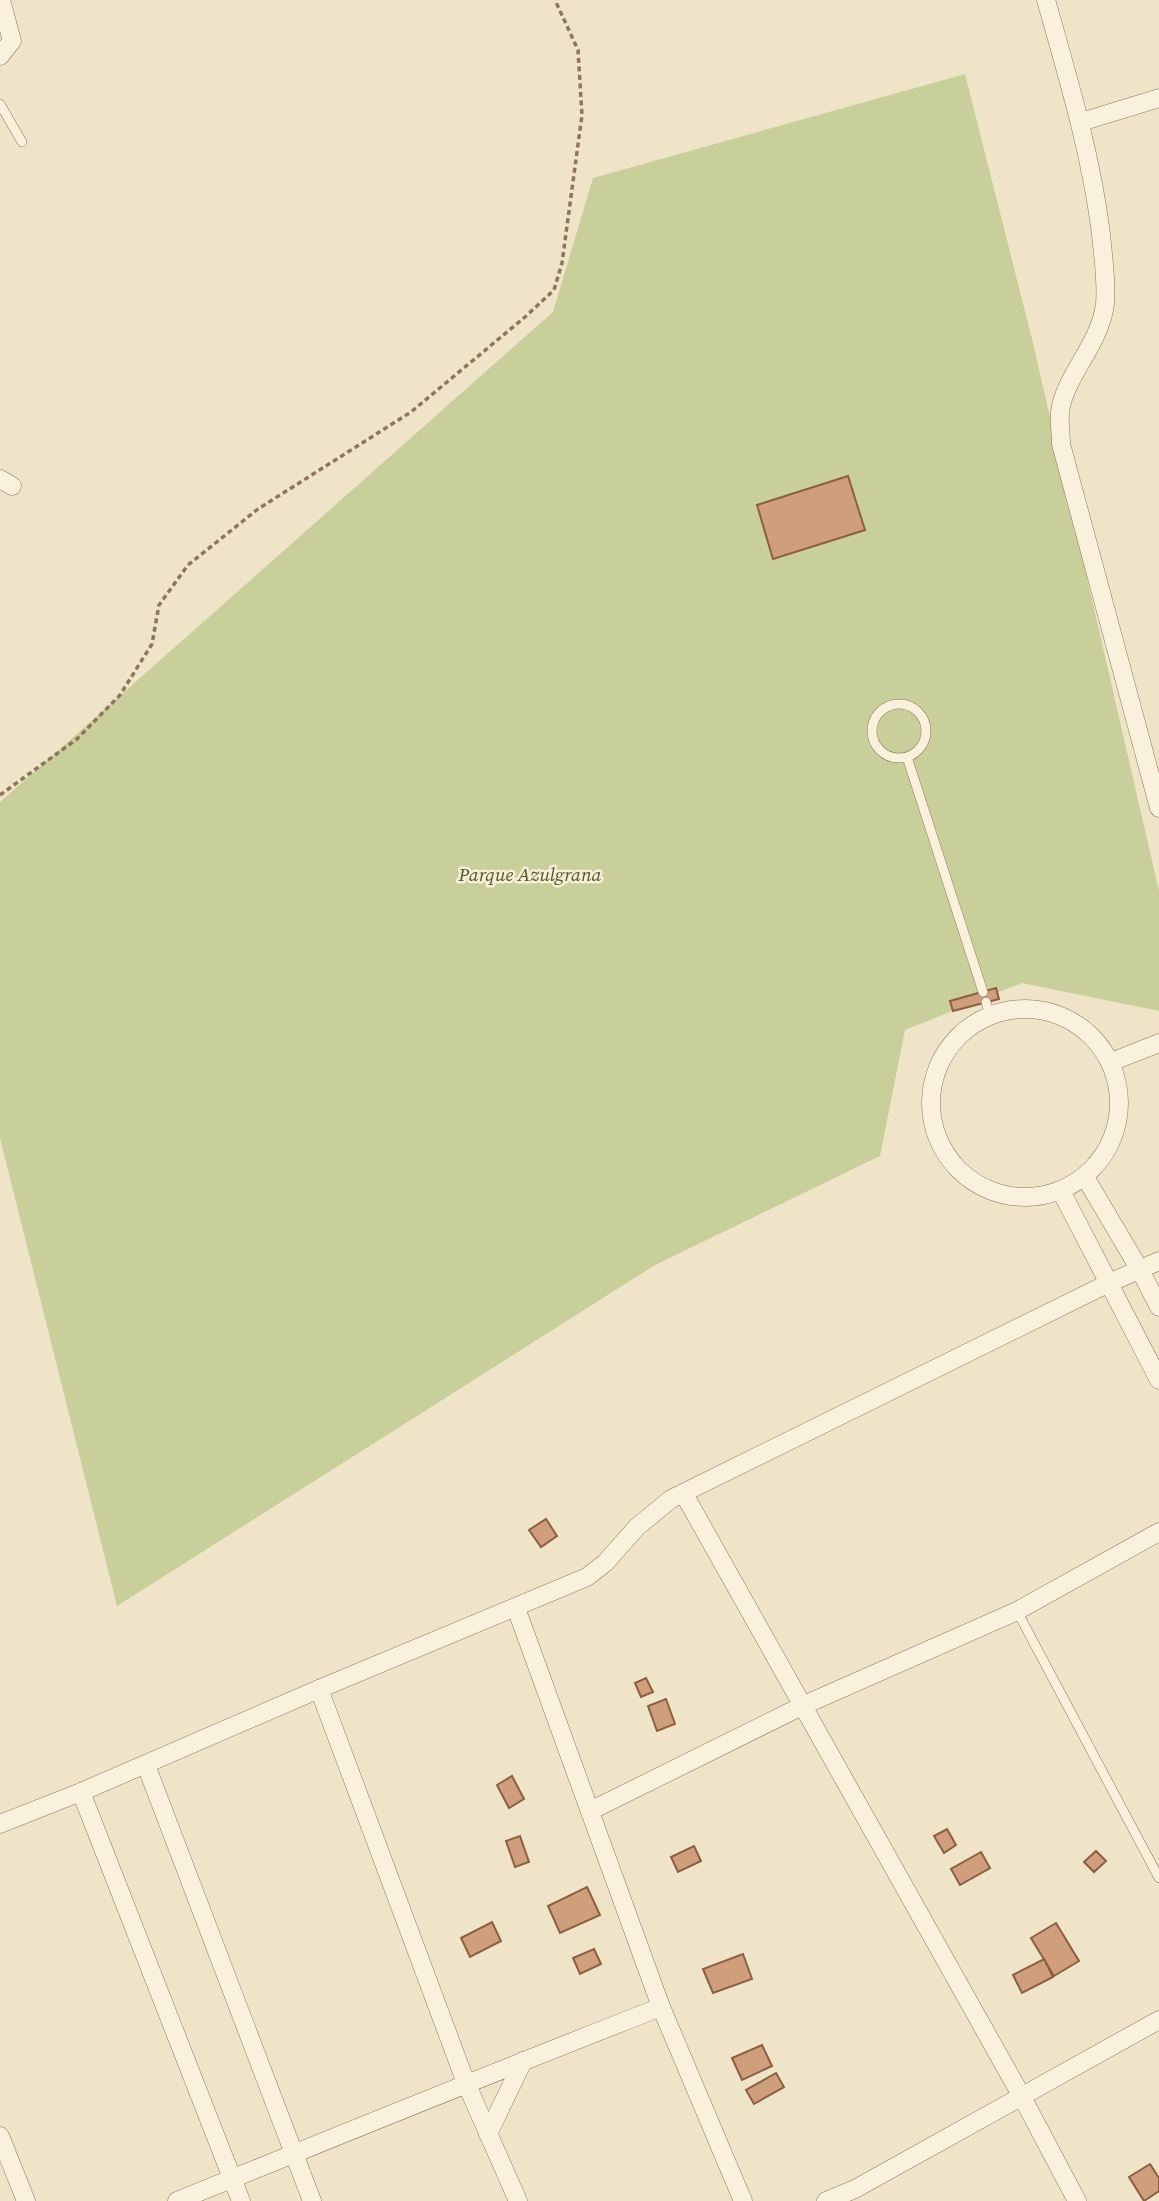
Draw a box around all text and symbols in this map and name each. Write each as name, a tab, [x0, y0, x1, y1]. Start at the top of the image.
park label: Parque Azulgrana	[457, 861, 602, 887]

